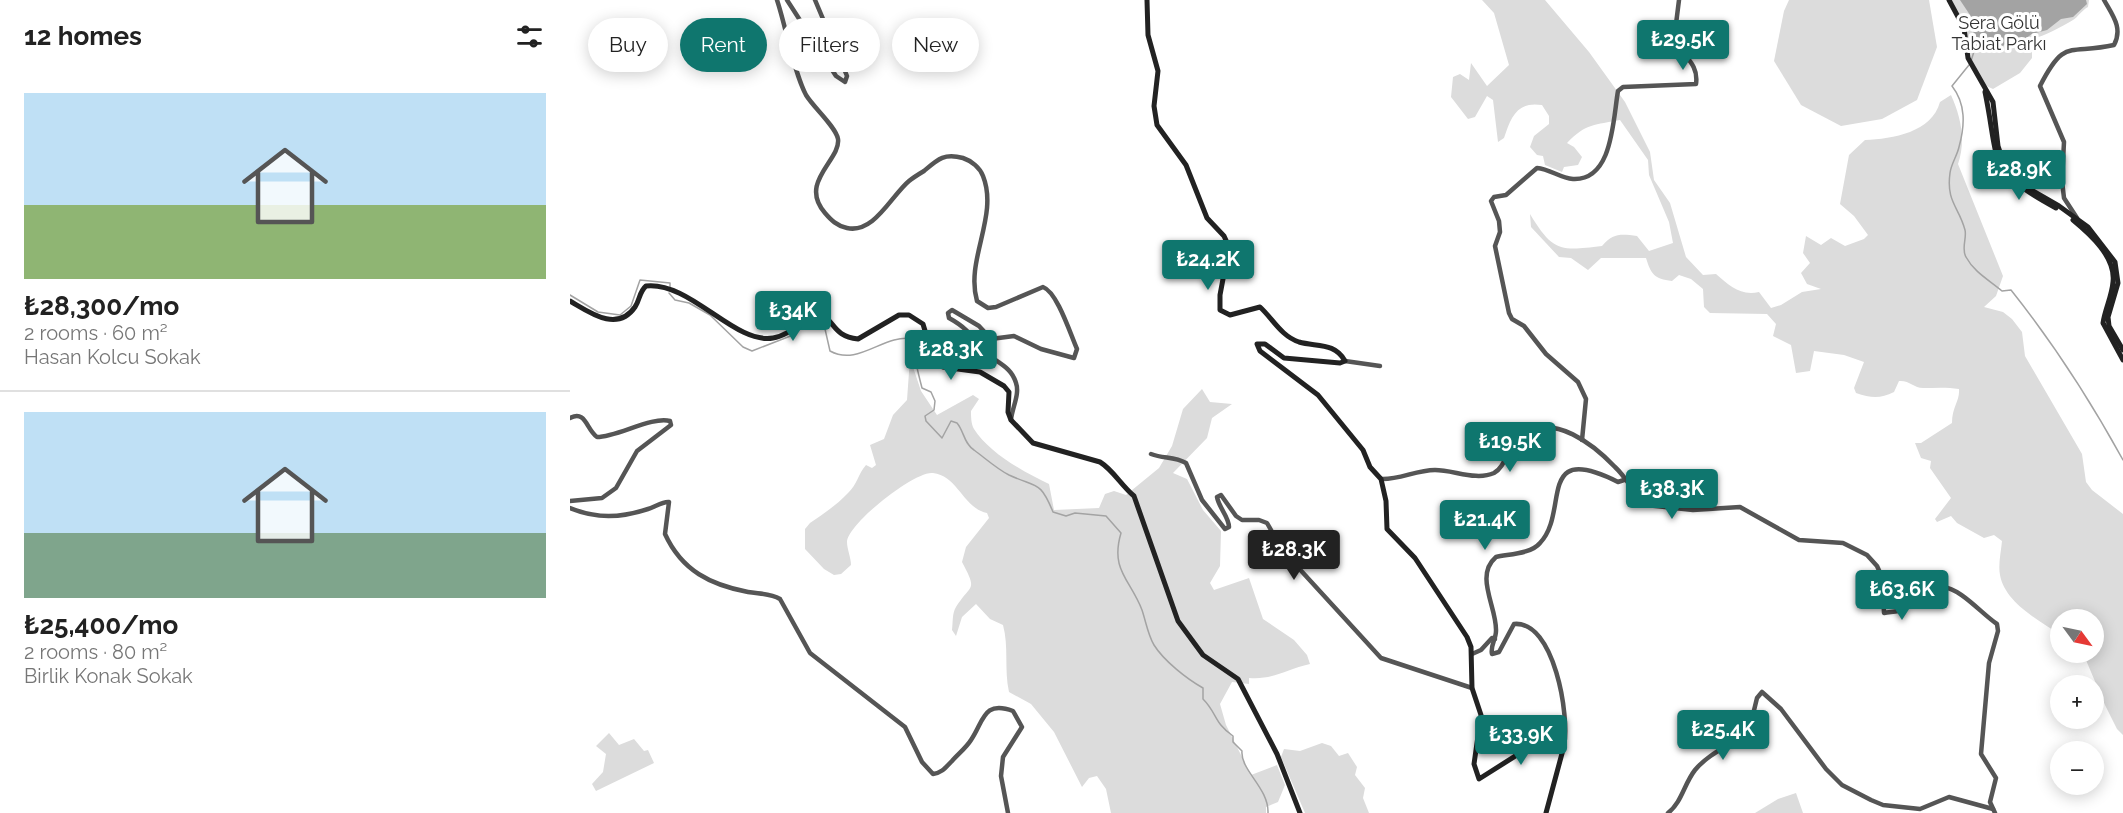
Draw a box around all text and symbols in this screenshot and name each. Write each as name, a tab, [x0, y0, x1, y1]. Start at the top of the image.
park label: Sera Gölü Tabiat Parkı	[1952, 12, 2046, 54]
chip: Buy	[588, 18, 668, 72]
chip: Rent	[680, 18, 767, 72]
chip: Filters	[779, 18, 880, 72]
chip: New	[892, 18, 979, 72]
icon: filters	[513, 20, 546, 53]
pin: ₺29.5K	[1634, 20, 1732, 71]
text: 12 homes	[24, 21, 142, 51]
text: ₺29.5K	[1651, 27, 1715, 51]
icon: home	[231, 132, 339, 240]
pin: ₺28.9K	[1970, 150, 2068, 201]
text: ₺28.9K	[1987, 157, 2051, 181]
pin: ₺24.2K	[1159, 240, 1257, 291]
text: ₺24.2K	[1176, 247, 1240, 271]
text: ₺28,300/mo	[24, 291, 179, 321]
pin: ₺34K	[757, 291, 829, 342]
text: ₺34K	[769, 298, 817, 322]
text: 2 rooms · 60 m²	[24, 321, 168, 345]
pin: ₺28.3K	[902, 330, 1000, 381]
text: ₺28.3K	[919, 337, 983, 361]
text: Hasan Kolcu Sokak	[24, 345, 201, 369]
pin: ₺19.5K	[1461, 422, 1559, 473]
text: ₺19.5K	[1479, 429, 1541, 453]
icon: home	[231, 451, 339, 559]
pin: ₺38.3K	[1623, 469, 1721, 520]
text: ₺38.3K	[1640, 476, 1704, 500]
pin: ₺21.4K	[1436, 500, 1534, 551]
text: ₺21.4K	[1454, 507, 1516, 531]
pin: ₺28.3K	[1245, 530, 1343, 581]
text: ₺28.3K	[1262, 537, 1326, 561]
pin: ₺63.6K	[1853, 570, 1951, 621]
text: ₺63.6K	[1869, 577, 1935, 601]
north arrow	[2050, 609, 2104, 663]
map controls	[2050, 609, 2104, 795]
text: ₺25,400/mo	[24, 610, 178, 640]
text: 2 rooms · 80 m²	[24, 640, 167, 664]
text: Birlik Konak Sokak	[24, 664, 193, 688]
button: +	[2050, 675, 2104, 729]
pin: ₺25.4K	[1674, 710, 1772, 761]
pin: ₺33.9K	[1472, 715, 1570, 766]
text: ₺25.4K	[1691, 717, 1755, 741]
text: ₺33.9K	[1489, 722, 1553, 746]
button: −	[2050, 741, 2104, 795]

